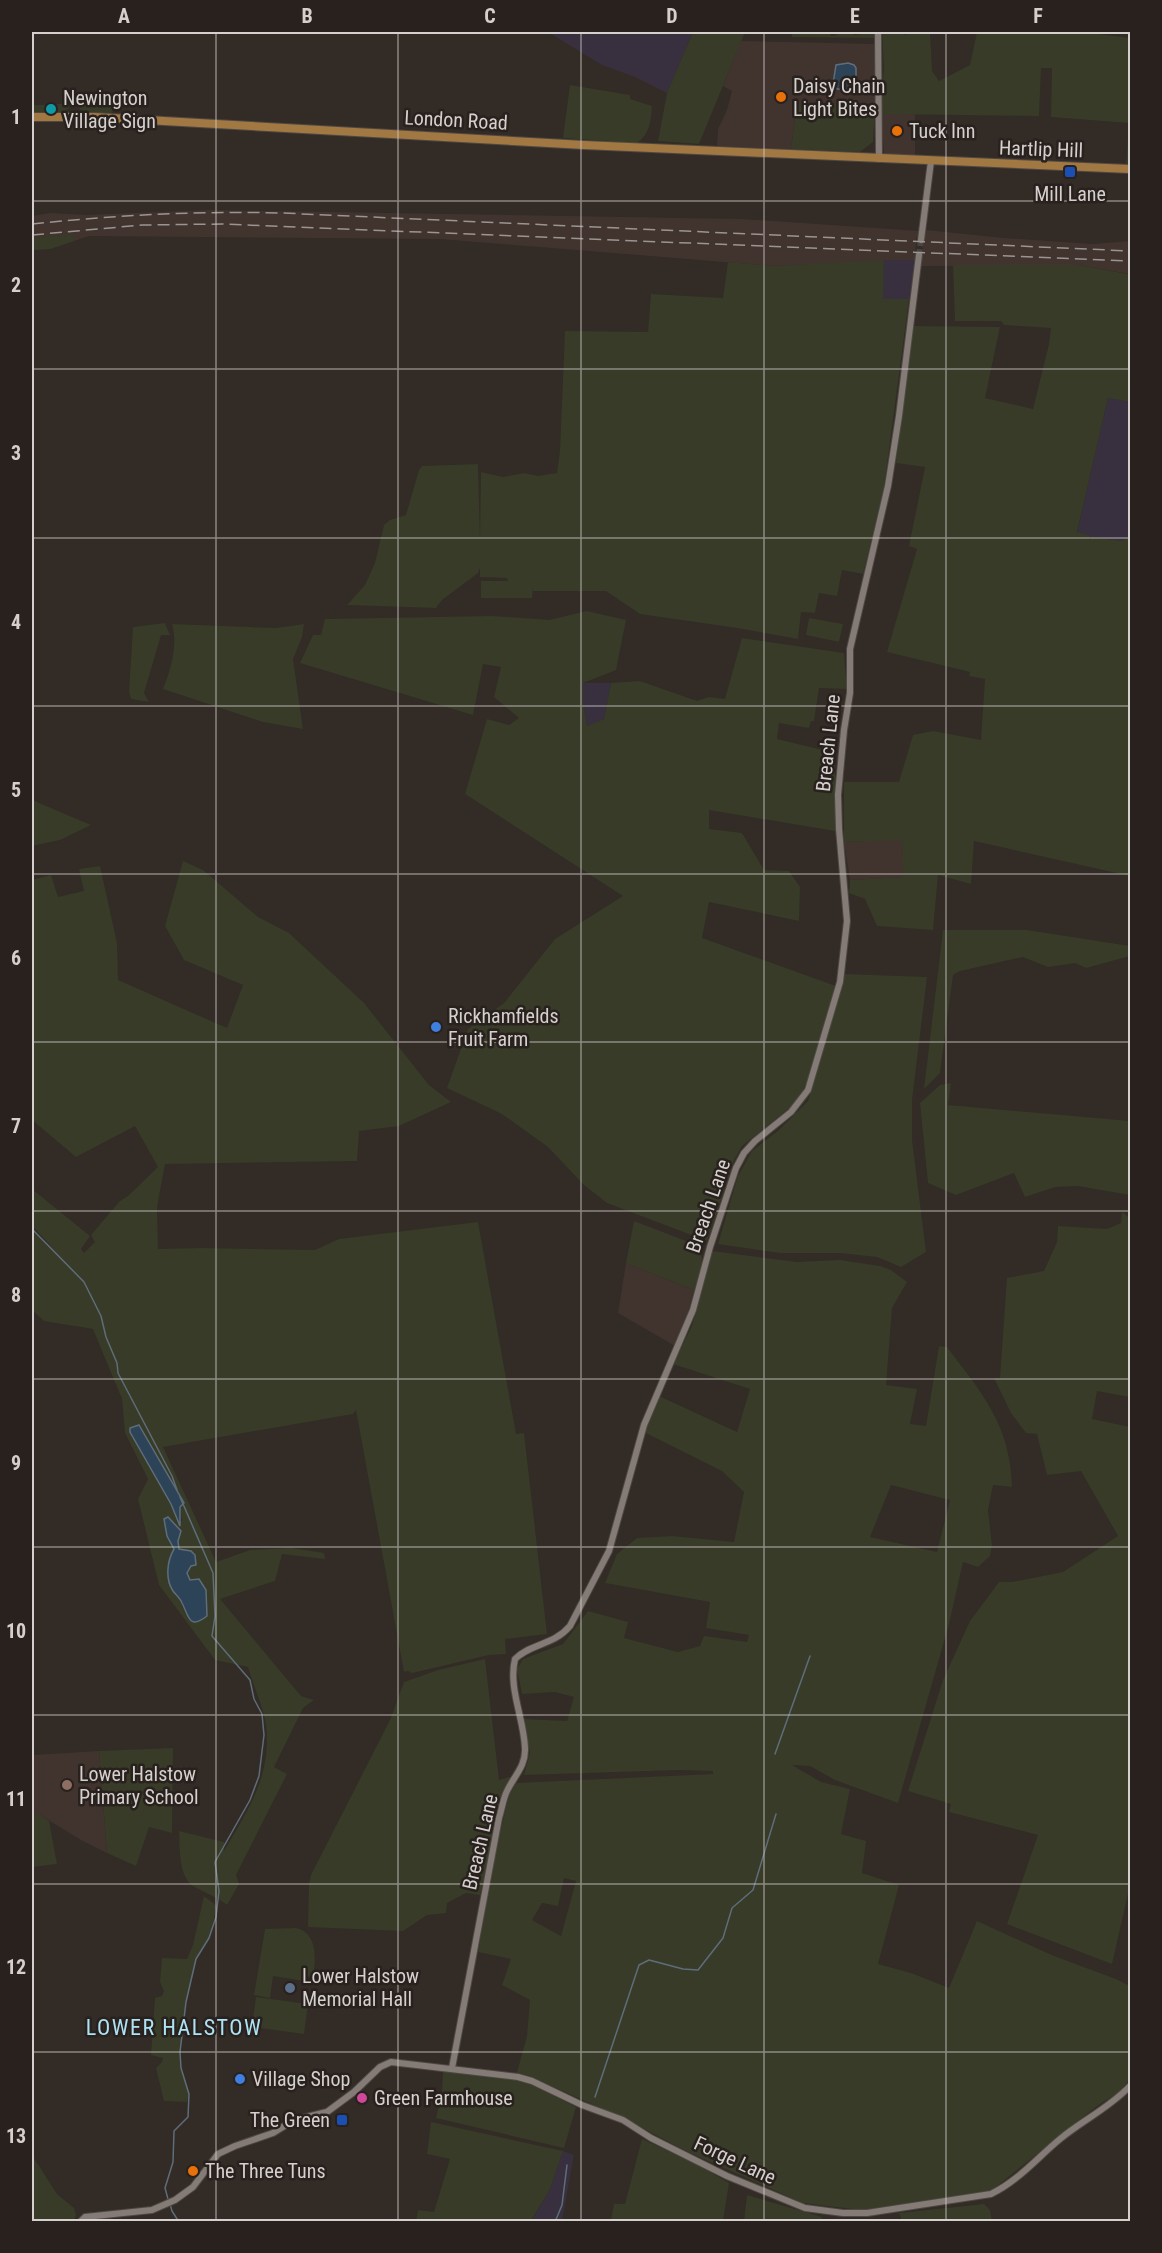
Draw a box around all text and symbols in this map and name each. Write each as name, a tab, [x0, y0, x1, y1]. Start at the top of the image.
text: A	[118, 4, 130, 28]
text: B	[301, 4, 313, 28]
text: C	[484, 4, 496, 28]
text: D	[666, 4, 678, 28]
text: E	[850, 4, 860, 28]
text: F	[1033, 4, 1043, 28]
place label: Daisy Chain Light Bites	[793, 74, 885, 121]
place label: Newington Village Sign	[63, 86, 156, 133]
marker: Daisy Chain Light Bites	[774, 90, 788, 104]
marker: Newington Village Sign	[44, 102, 58, 116]
text: 1	[11, 105, 21, 129]
street label: London Road	[404, 105, 508, 135]
place label: Tuck Inn	[909, 119, 975, 143]
marker: Tuck Inn	[890, 124, 904, 138]
street label: Hartlip Hill	[998, 136, 1084, 162]
marker: Mill Lane	[1063, 165, 1077, 179]
place label: Mill Lane	[1034, 182, 1106, 206]
text: 2	[11, 273, 21, 297]
text: 3	[11, 441, 21, 465]
text: 4	[11, 610, 21, 634]
street label: Breach Lane	[811, 693, 845, 793]
text: 5	[11, 778, 21, 802]
text: 6	[11, 946, 21, 970]
place label: Rickhamfields Fruit Farm	[448, 1004, 559, 1051]
marker: Rickhamfields Fruit Farm	[429, 1020, 443, 1034]
text: 7	[11, 1114, 21, 1138]
street label: Breach Lane	[681, 1156, 735, 1256]
text: 8	[11, 1283, 21, 1307]
text: 9	[11, 1451, 21, 1475]
text: 10	[6, 1619, 26, 1643]
place label: Lower Halstow Primary School	[79, 1762, 199, 1809]
marker: Lower Halstow Primary School	[60, 1778, 74, 1792]
text: 11	[6, 1787, 26, 1811]
street label: Breach Lane	[457, 1792, 503, 1892]
text: 12	[6, 1955, 26, 1979]
place label: Lower Halstow Memorial Hall	[302, 1964, 419, 2011]
marker: Lower Halstow Memorial Hall	[283, 1981, 297, 1995]
district label: LOWER HALSTOW	[86, 2015, 262, 2040]
place label: Village Shop	[252, 2067, 350, 2091]
marker: Village Shop	[233, 2072, 247, 2086]
place label: Green Farmhouse	[374, 2086, 513, 2110]
marker: Green Farmhouse	[355, 2091, 369, 2105]
place label: The Green	[250, 2108, 330, 2132]
marker: The Green	[335, 2113, 349, 2127]
text: 13	[6, 2124, 26, 2148]
street label: Forge Lane	[690, 2131, 780, 2189]
place label: The Three Tuns	[205, 2159, 326, 2183]
marker: The Three Tuns	[186, 2164, 200, 2178]

